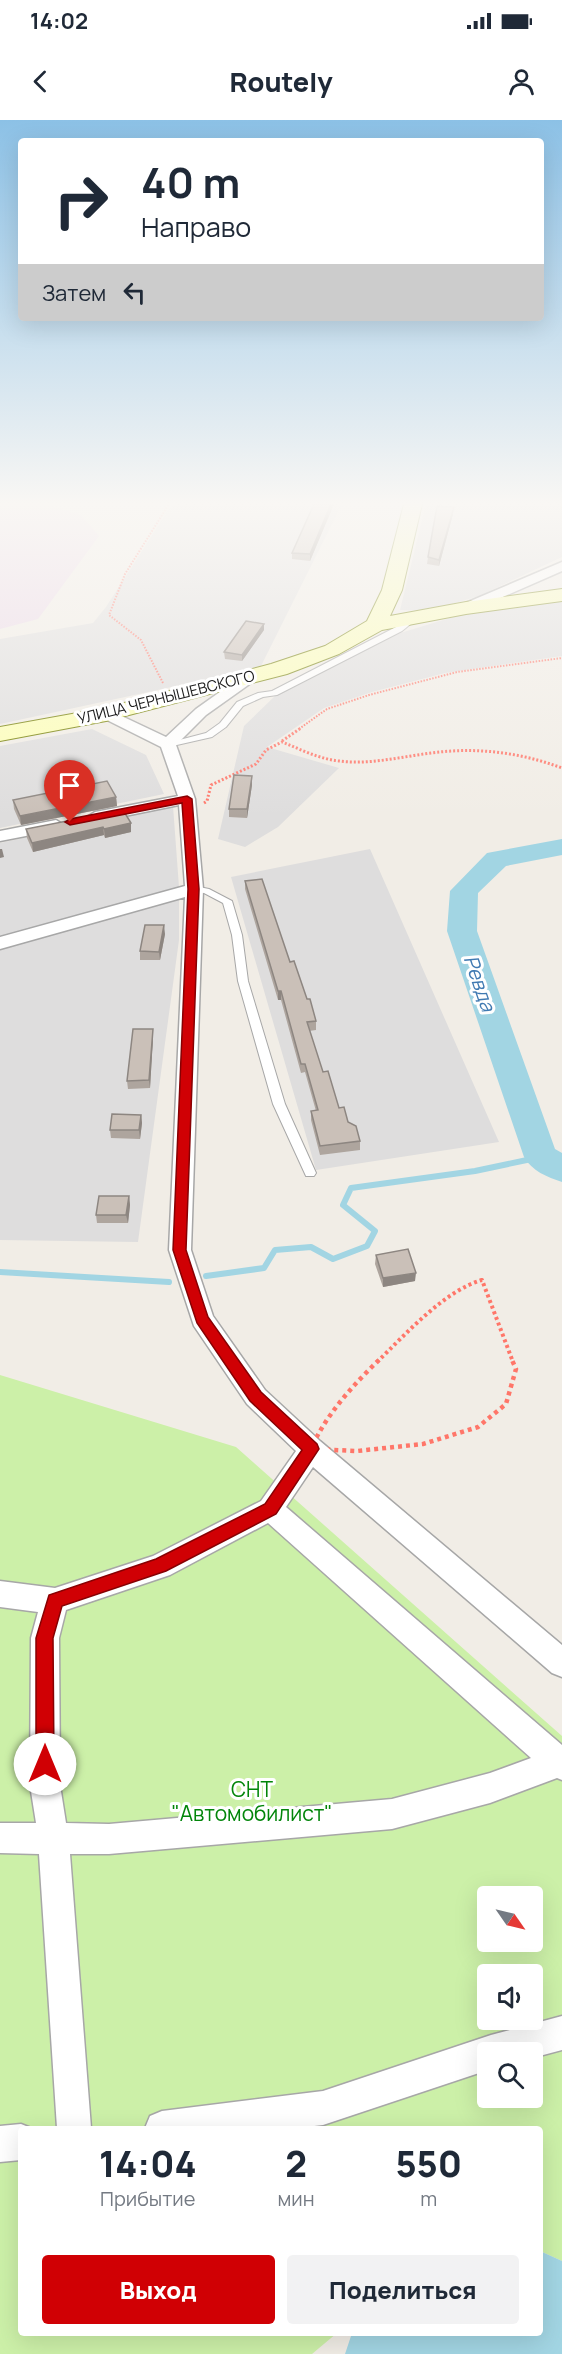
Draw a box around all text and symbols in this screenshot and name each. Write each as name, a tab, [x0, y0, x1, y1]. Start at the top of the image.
text: 14:02	[30, 6, 88, 36]
text: Routely	[229, 63, 333, 100]
icon: back	[24, 65, 57, 98]
icon: person	[505, 65, 538, 98]
text: 40 m	[141, 153, 240, 211]
icon: right	[42, 162, 120, 240]
text: Направо	[141, 208, 251, 245]
icon: left	[118, 276, 151, 309]
text: Затем	[42, 278, 106, 308]
street label: УЛИЦА ЧЕРНЫШЕВСКОГО	[75, 665, 257, 729]
pin	[44, 760, 95, 822]
icon: arrive	[53, 769, 86, 802]
water label: Ревда	[458, 951, 502, 1015]
position arrow	[13, 1732, 77, 1796]
park label: СНТ "Автомобилист"	[171, 1775, 333, 1827]
north arrow	[477, 1886, 543, 1952]
map controls	[477, 1886, 543, 2108]
button: sound	[477, 1964, 543, 2030]
button: search	[477, 2042, 543, 2108]
text: 14:04	[99, 2139, 197, 2188]
text: 2	[285, 2139, 307, 2188]
text: 550	[395, 2139, 462, 2188]
text: Прибытие	[100, 2185, 195, 2212]
text: мин	[278, 2185, 315, 2212]
text: m	[420, 2185, 437, 2212]
button: Выход	[42, 2255, 275, 2324]
button: Поделиться	[287, 2255, 519, 2324]

